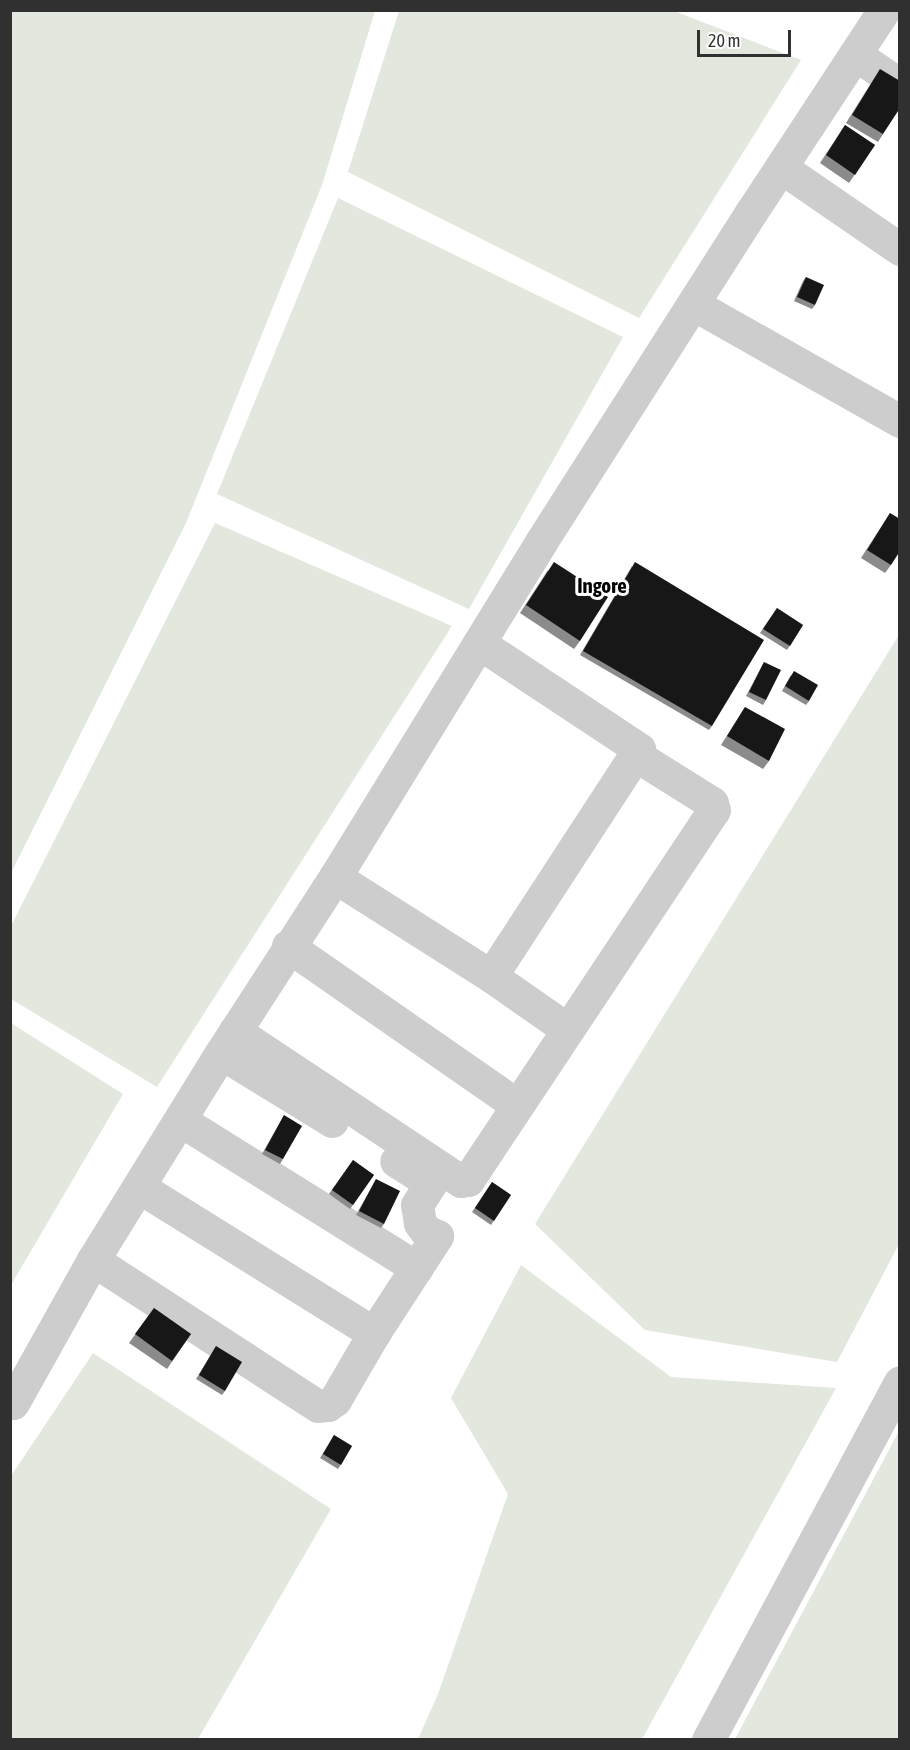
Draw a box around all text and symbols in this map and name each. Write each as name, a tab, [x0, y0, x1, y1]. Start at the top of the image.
scale bar	[700, 18, 794, 56]
text: 20 m	[708, 30, 740, 51]
district label: Ingore	[577, 572, 627, 598]

